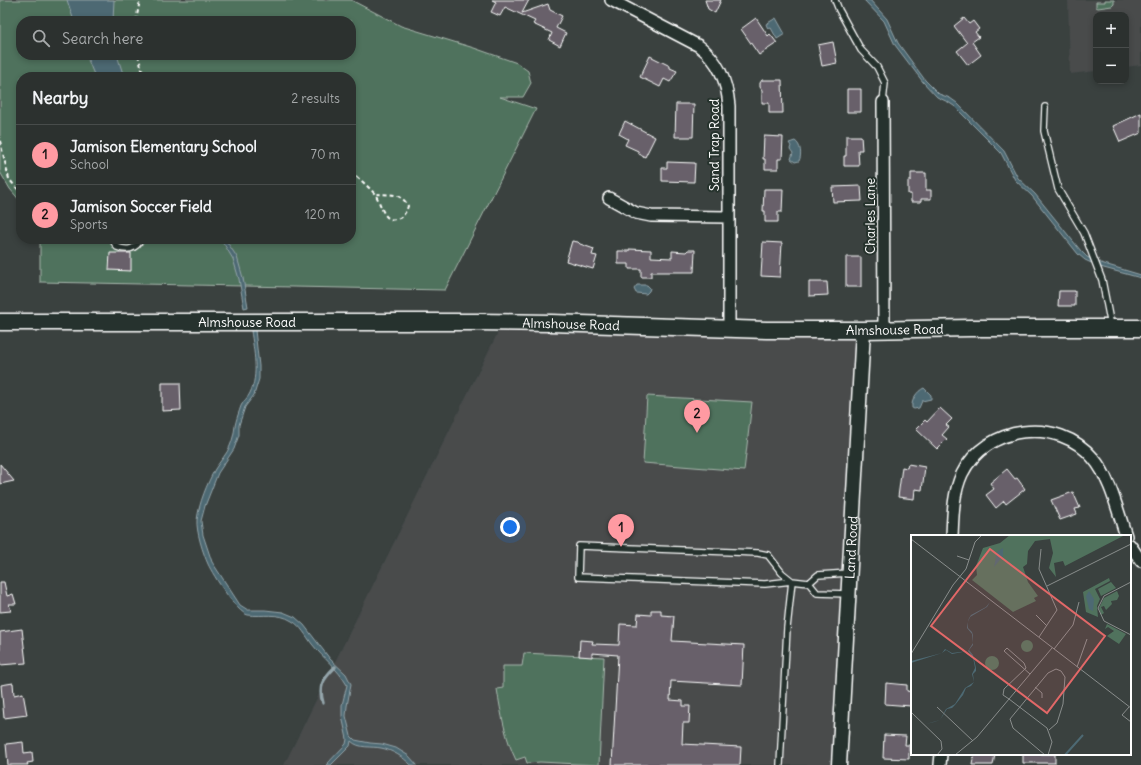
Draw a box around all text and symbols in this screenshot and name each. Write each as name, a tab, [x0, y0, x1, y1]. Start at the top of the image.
map controls	[1093, 12, 1129, 84]
button: +	[1093, 12, 1129, 48]
search box	[16, 16, 356, 60]
icon: search	[30, 27, 52, 49]
text: Search here	[62, 29, 143, 48]
button: −	[1093, 48, 1129, 84]
text: Nearby	[32, 87, 88, 109]
text: 2 results	[291, 90, 340, 107]
street label: Sand Trap Road	[706, 98, 723, 191]
text: Jamison Elementary School	[70, 137, 257, 156]
text: 1	[42, 146, 48, 163]
text: 70 m	[311, 146, 340, 163]
text: School	[70, 156, 109, 173]
street label: Charles Lane	[862, 178, 879, 254]
text: Jamison Soccer Field	[70, 197, 212, 216]
text: 2	[41, 206, 49, 223]
text: 120 m	[305, 206, 340, 223]
text: Sports	[70, 216, 108, 233]
street label: Almshouse Road	[198, 314, 296, 331]
street label: Almshouse Road	[522, 315, 620, 334]
street label: Almshouse Road	[846, 320, 944, 339]
pin: 2	[684, 400, 710, 433]
pin: 1	[608, 514, 634, 547]
street label: Land Road	[841, 515, 862, 579]
your location	[500, 517, 520, 537]
inset map	[911, 535, 1131, 755]

